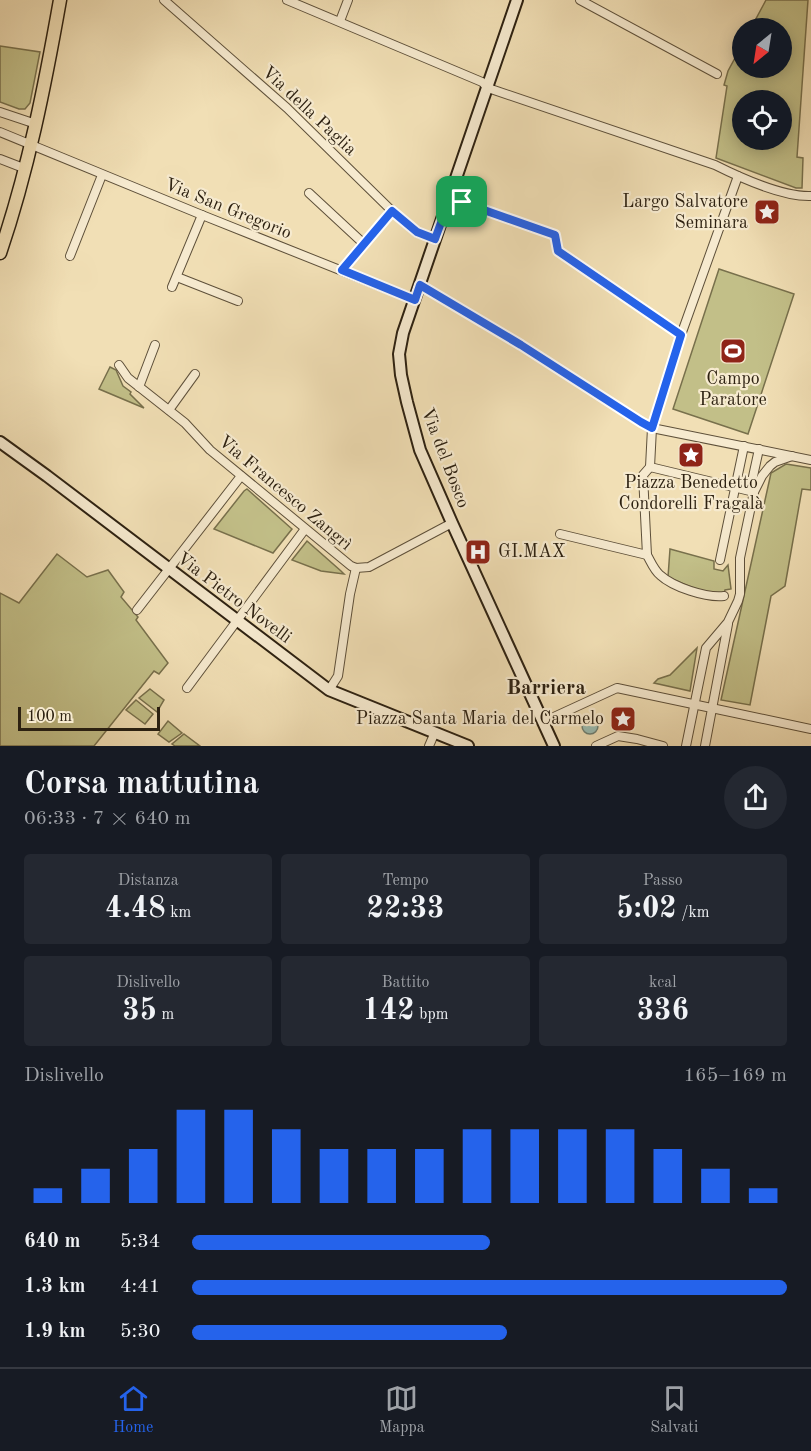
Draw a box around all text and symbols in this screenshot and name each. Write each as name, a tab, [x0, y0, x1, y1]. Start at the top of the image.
north arrow	[732, 18, 792, 78]
map controls	[732, 18, 792, 150]
street label: Via della Paglia	[258, 63, 360, 159]
button: locate	[732, 90, 792, 150]
street label: Via San Gregorio	[162, 175, 294, 243]
pin	[436, 176, 487, 227]
icon: arrive	[445, 185, 478, 218]
place label: Largo Salvatore Seminara	[622, 193, 748, 232]
place icon: Largo Salvatore Seminara	[752, 197, 782, 227]
sports icon: Campo Paratore	[718, 336, 748, 366]
place label: Campo Paratore	[699, 370, 767, 409]
street label: Via del Bosco	[418, 406, 472, 510]
street label: Via Francesco Zangrì	[215, 432, 355, 554]
place icon: Piazza Benedetto Condorelli Fragalà	[676, 440, 706, 470]
place label: Piazza Benedetto Condorelli Fragalà	[618, 474, 764, 513]
hospital icon: GI.MAX	[463, 537, 493, 567]
place label: GI.MAX	[498, 543, 566, 561]
street label: Via Pietro Novelli	[173, 549, 295, 647]
district label: Barriera	[506, 678, 586, 699]
scale bar	[18, 704, 160, 732]
place icon: Piazza Santa Maria del Carmelo	[608, 704, 638, 734]
text: 100 m	[27, 709, 72, 725]
place label: Piazza Santa Maria del Carmelo	[356, 710, 604, 728]
button: share	[724, 766, 787, 829]
text: Corsa mattutina	[24, 768, 259, 801]
text: 06:33 · 7 × 640 m	[24, 809, 191, 829]
text: Distanza	[118, 873, 179, 889]
text: Tempo	[382, 873, 429, 889]
text: Passo	[643, 873, 683, 889]
text: 4.48	[105, 894, 166, 924]
text: 22:33	[366, 894, 444, 924]
text: 5:02	[616, 894, 677, 924]
text: km	[166, 905, 191, 921]
text: /km	[677, 905, 709, 921]
text: Dislivello	[116, 975, 180, 991]
text: Battito	[381, 975, 430, 991]
text: kcal	[649, 975, 677, 991]
text: 35	[122, 996, 157, 1026]
text: 142	[363, 996, 415, 1026]
text: 336	[637, 996, 689, 1026]
text: m	[157, 1007, 174, 1023]
text: bpm	[415, 1007, 448, 1023]
text: Dislivello	[24, 1066, 104, 1086]
text: 165–169 m	[684, 1066, 787, 1086]
text: 640 m	[24, 1232, 80, 1252]
text: 5:34	[120, 1232, 160, 1252]
text: 1.3 km	[24, 1277, 86, 1297]
text: 4:41	[120, 1277, 160, 1297]
text: 1.9 km	[24, 1322, 86, 1342]
text: 5:30	[120, 1322, 160, 1342]
tab: Home	[113, 1382, 153, 1438]
tab: Mappa	[379, 1382, 425, 1438]
tab: Salvati	[650, 1382, 698, 1438]

